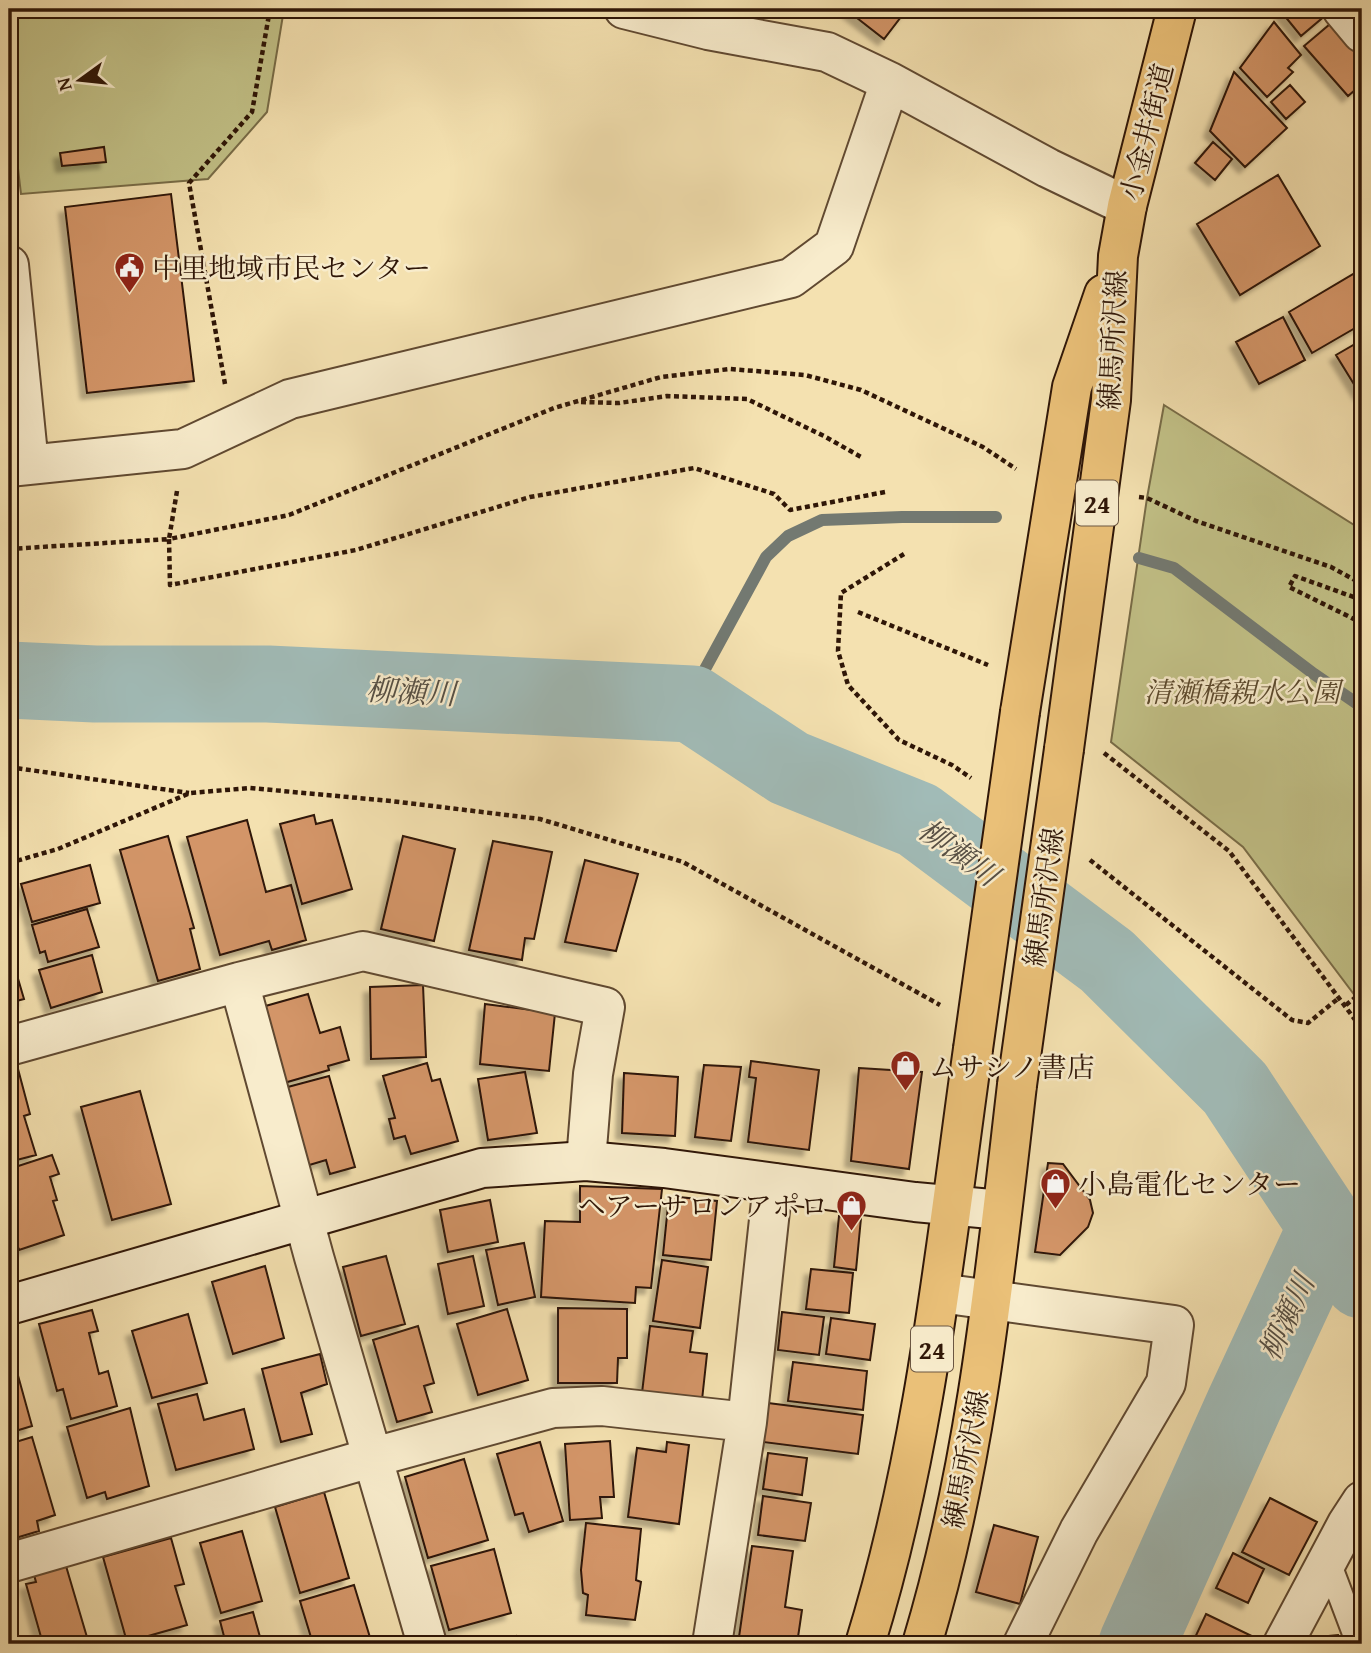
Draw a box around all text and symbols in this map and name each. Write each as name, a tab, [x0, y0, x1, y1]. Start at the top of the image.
north arrow	[46, 46, 116, 116]
street label: 小金井街道	[1109, 59, 1183, 205]
text: N	[48, 74, 79, 94]
place label: 中里地域市民センター	[152, 247, 431, 288]
public building icon: 中里地域市民センター	[112, 250, 146, 294]
street label: 練馬所沢線	[1088, 269, 1136, 411]
road number: 24	[1076, 481, 1118, 526]
water label: 柳瀬川	[365, 667, 460, 715]
park label: 清瀬橋親水公園	[1144, 671, 1344, 712]
water label: 柳瀬川	[910, 808, 1011, 898]
street label: 練馬所沢線	[1013, 825, 1073, 969]
place label: ムサシノ書店	[929, 1046, 1095, 1087]
shop icon: ムサシノ書店	[889, 1049, 923, 1093]
place label: 小島電化センター	[1078, 1163, 1301, 1204]
shop icon: 小島電化センター	[1038, 1166, 1072, 1210]
place label: ヘアーサロンアポロ	[578, 1185, 828, 1226]
shop icon: ヘアーサロンアポロ	[834, 1188, 868, 1232]
water label: 柳瀬川	[1247, 1264, 1326, 1367]
road number: 24	[911, 1326, 953, 1372]
street label: 練馬所沢線	[932, 1386, 998, 1532]

